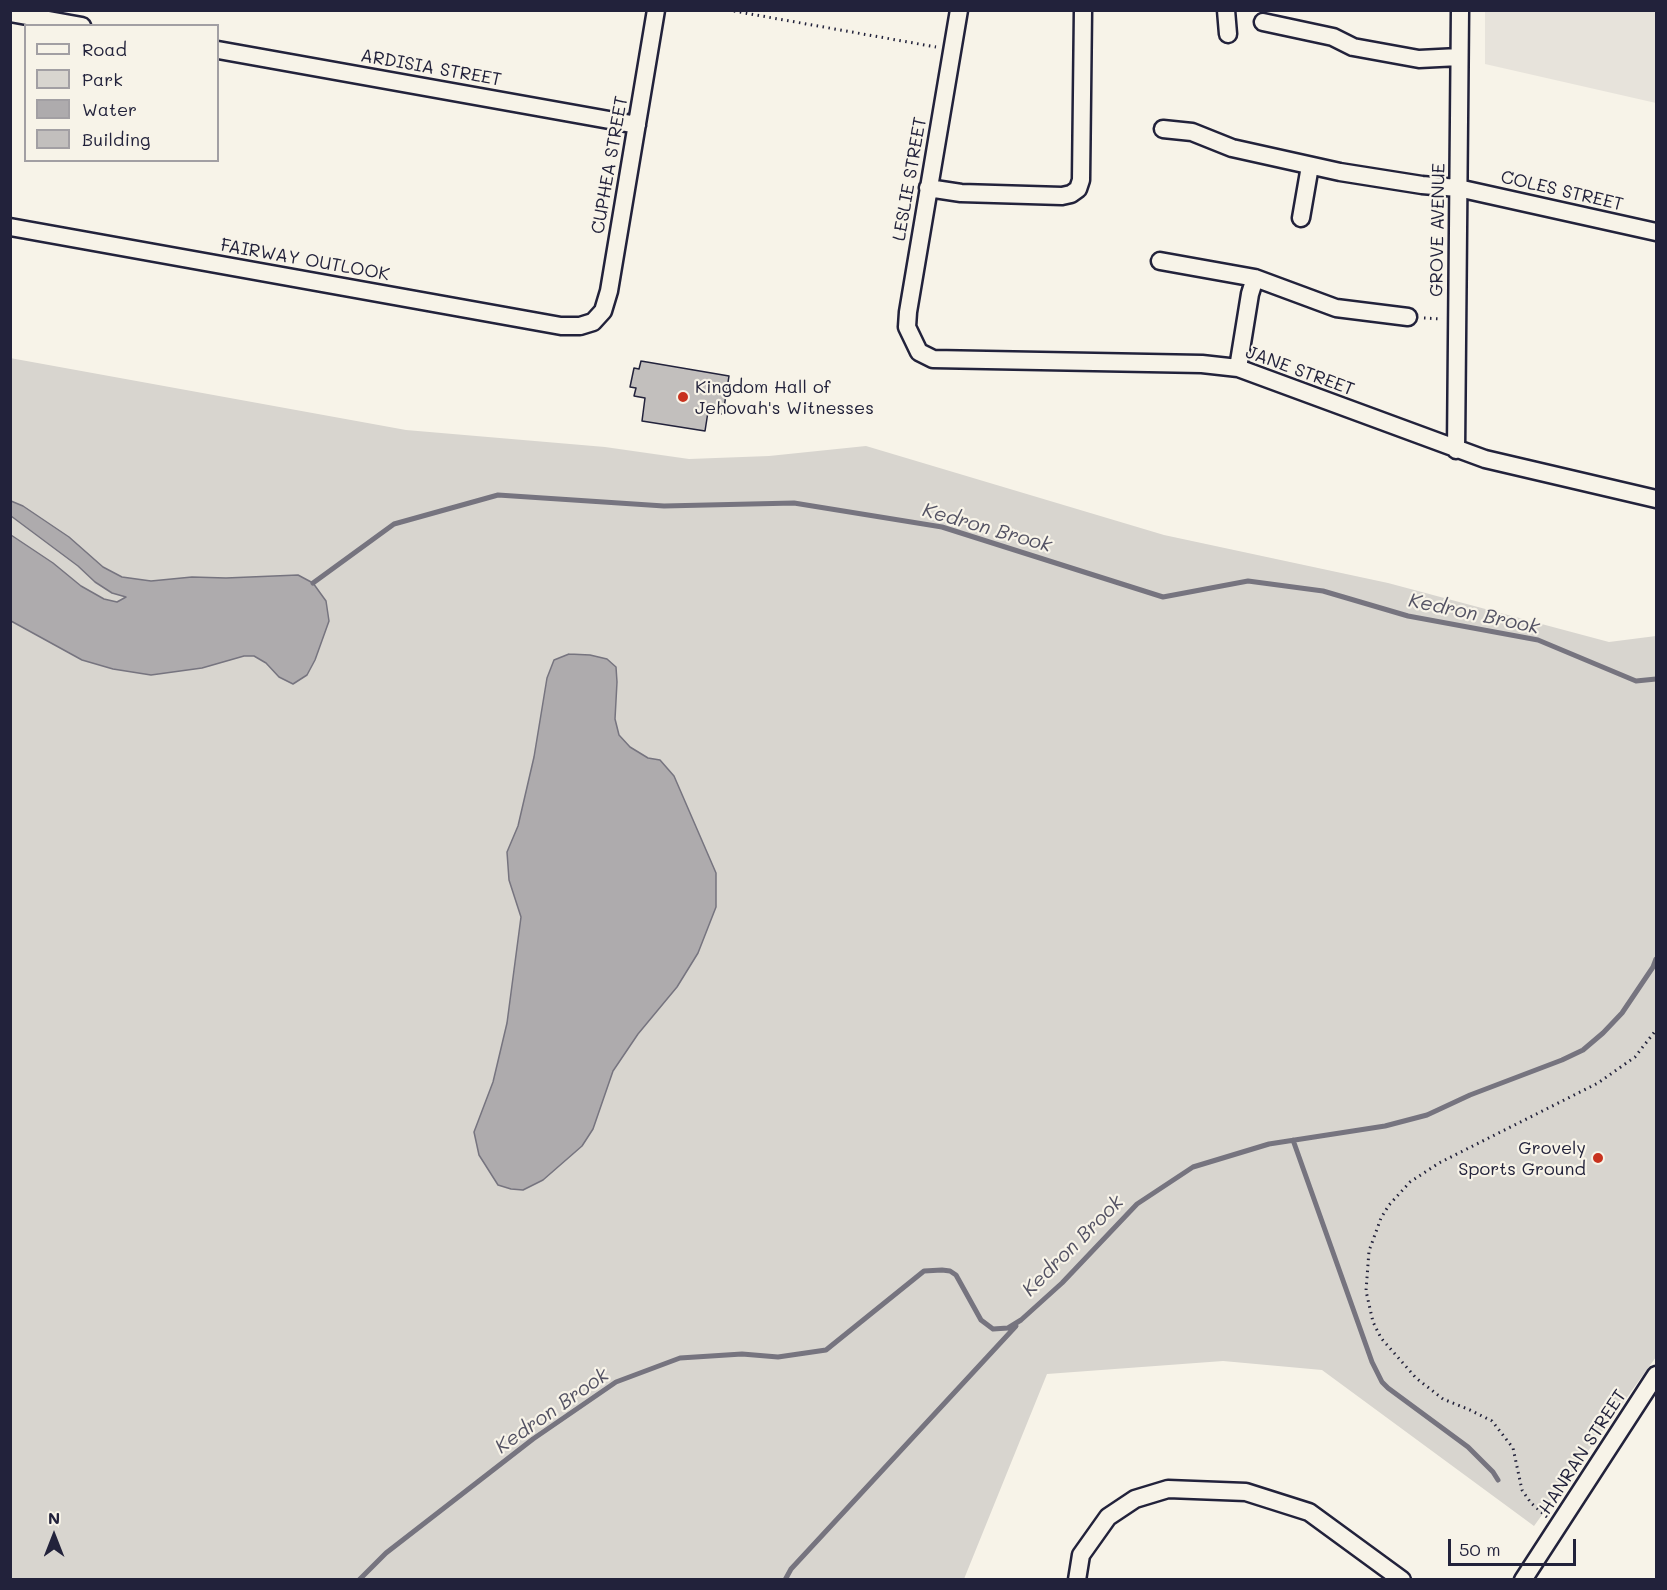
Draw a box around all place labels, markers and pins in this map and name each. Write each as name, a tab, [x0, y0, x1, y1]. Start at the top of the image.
place label: Kingdom Hall of Jehovah's Witnesses	[695, 376, 874, 418]
marker: Kingdom Hall of Jehovah's Witnesses	[676, 390, 690, 404]
place label: Grovely Sports Ground	[1458, 1137, 1586, 1180]
marker: Grovely Sports Ground	[1591, 1151, 1605, 1165]

